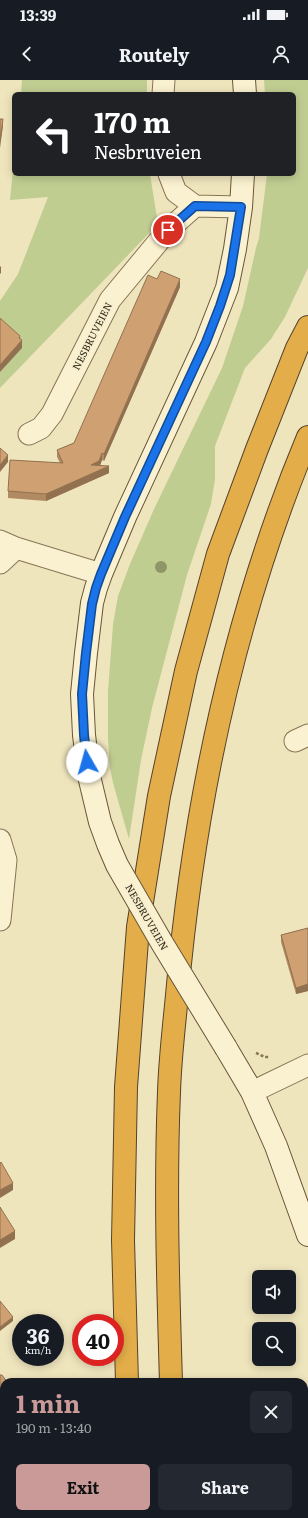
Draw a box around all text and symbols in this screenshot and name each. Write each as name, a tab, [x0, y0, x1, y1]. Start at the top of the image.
text: 13:39	[20, 3, 56, 26]
text: Routely	[119, 41, 189, 68]
icon: back	[16, 43, 38, 65]
icon: person	[270, 43, 292, 65]
text: 170 m	[94, 100, 171, 142]
icon: left	[28, 108, 80, 160]
text: Nesbruveien	[94, 138, 202, 165]
pin	[151, 213, 185, 247]
icon: arrive	[157, 219, 179, 241]
street label: NESBRUVEIEN	[68, 299, 115, 372]
position arrow	[66, 741, 108, 783]
street label: NESBRUVEIEN	[122, 881, 173, 953]
map controls	[252, 1270, 296, 1366]
button: sound	[252, 1270, 296, 1314]
speed limit sign: 40	[72, 1314, 124, 1366]
text: 36	[27, 1320, 49, 1350]
button: search	[252, 1322, 296, 1366]
text: km/h	[25, 1342, 51, 1357]
text: 1 min	[16, 1385, 80, 1420]
button: close	[250, 1391, 292, 1433]
text: 190 m · 13:40	[16, 1418, 91, 1437]
button: Exit	[16, 1464, 150, 1510]
button: Share	[158, 1464, 292, 1510]

